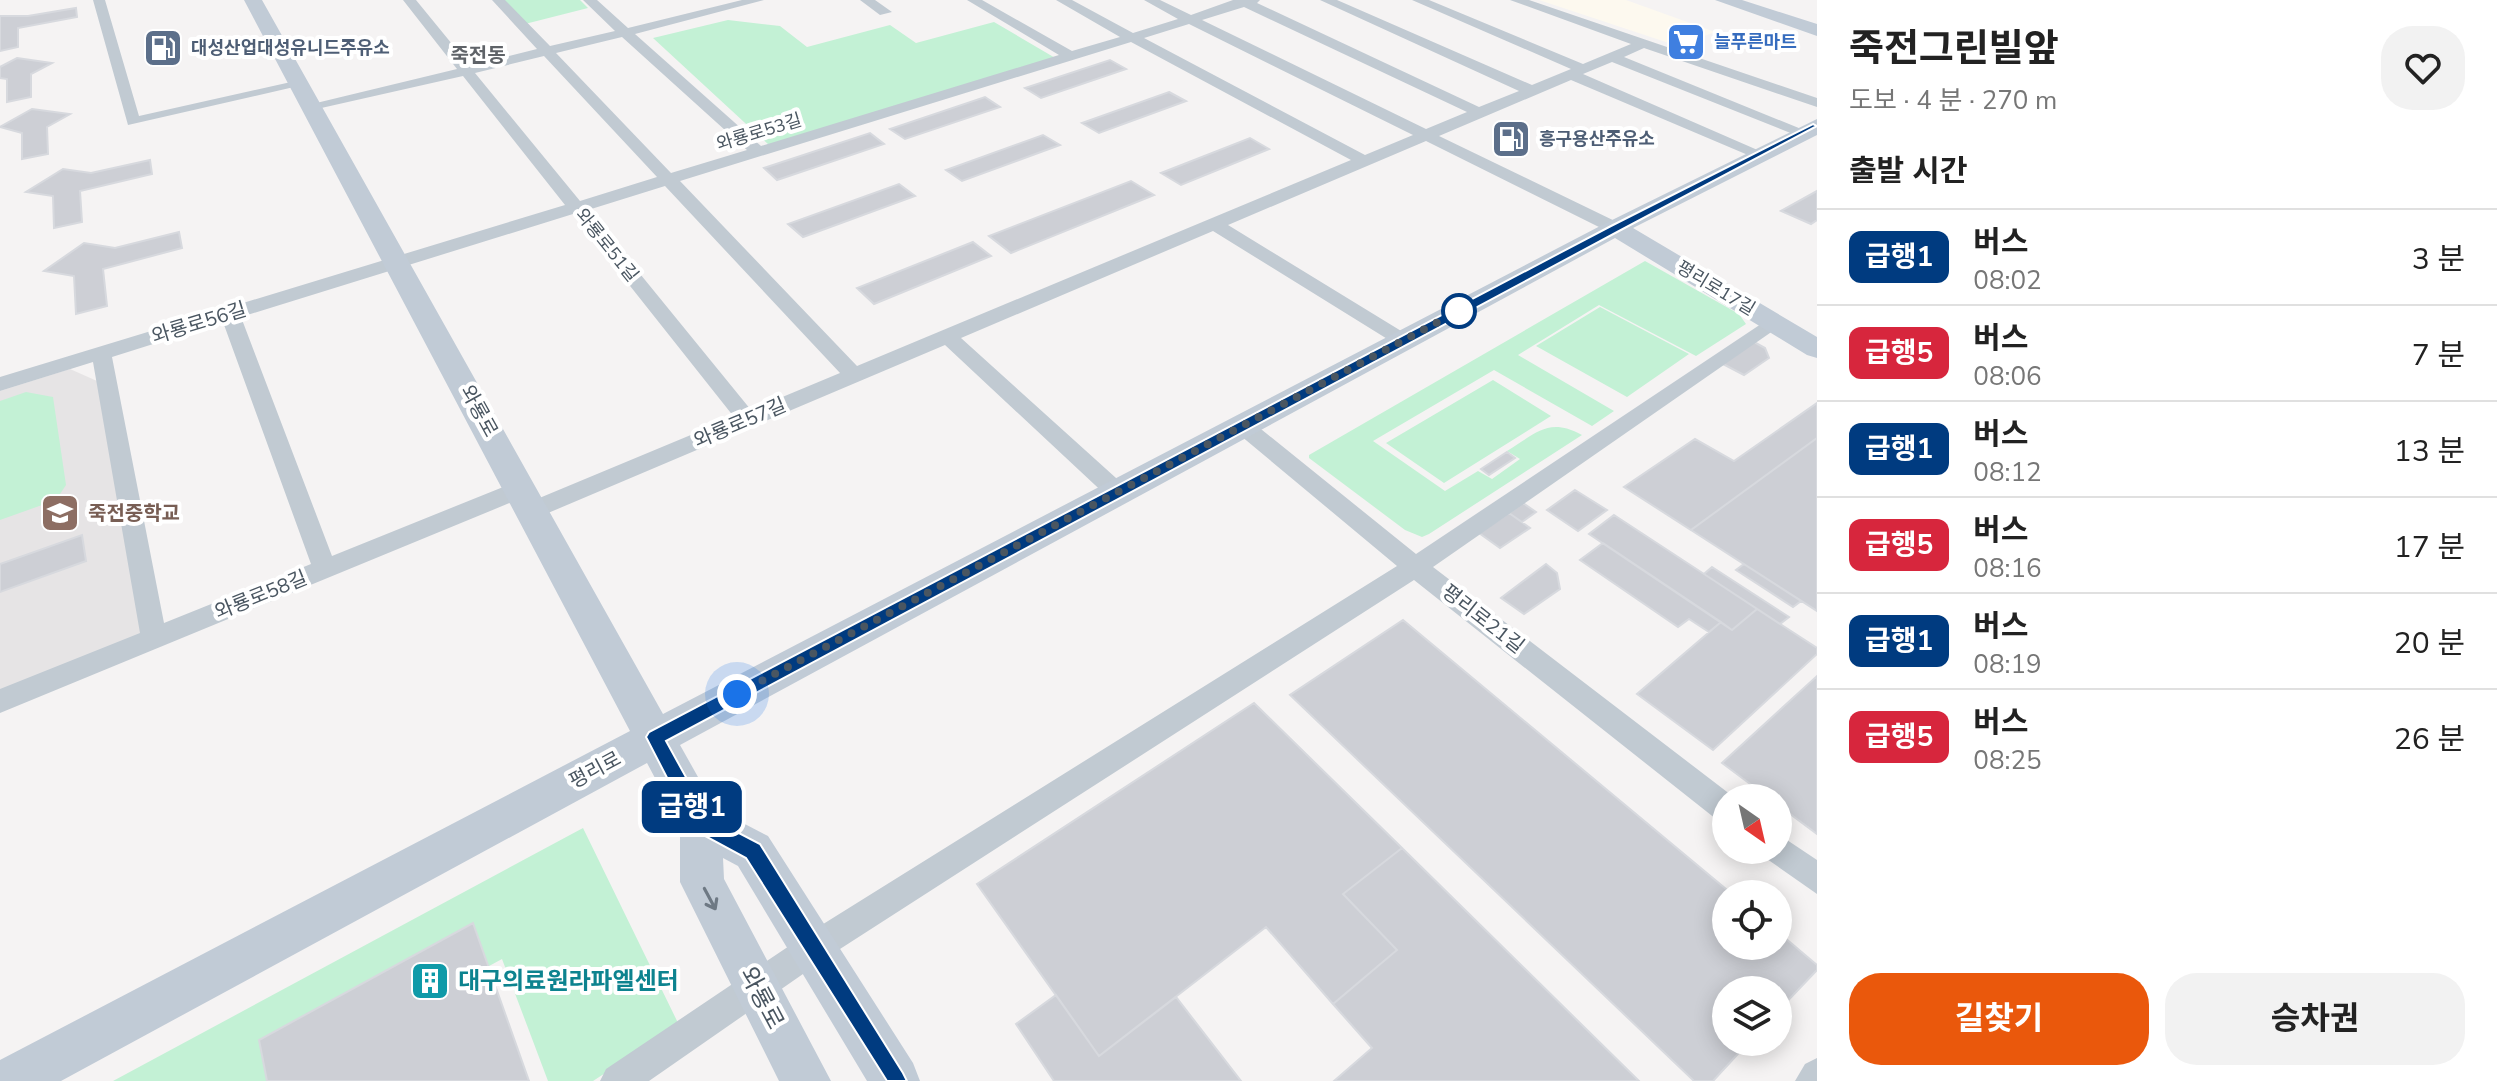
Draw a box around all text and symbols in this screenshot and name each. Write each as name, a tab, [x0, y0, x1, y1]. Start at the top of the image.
supermarket icon: 늘푸른마트	[1665, 21, 1707, 63]
text: 죽전그린빌앞	[1849, 23, 2059, 74]
button: heart	[2381, 26, 2465, 110]
fuel station icon: 대성산업대성유니드주유소	[142, 27, 184, 69]
place label: 늘푸른마트	[1714, 30, 1797, 54]
place label: 대성산업대성유니드주유소	[191, 36, 390, 60]
district label: 죽전동	[450, 42, 506, 69]
text: 도보 · 4 분 · 270 m	[1849, 83, 2057, 118]
street label: 와룡로53길	[713, 108, 805, 156]
fuel station icon: 흥구용산주유소	[1490, 118, 1532, 160]
place label: 흥구용산주유소	[1539, 127, 1655, 151]
text: 출발 시간	[1849, 151, 1968, 192]
street label: 와룡로51길	[570, 203, 644, 287]
text: 버스	[1973, 222, 2029, 263]
text: 급행1	[1865, 238, 1933, 276]
text: 3 분	[2412, 239, 2465, 280]
street label: 평리로17길	[1672, 255, 1760, 321]
text: 08:02	[1973, 263, 2042, 298]
unlabelled marker	[1442, 294, 1476, 328]
street label: 와룡로56길	[148, 296, 250, 350]
text: 버스	[1973, 318, 2029, 359]
text: 급행5	[1865, 334, 1933, 372]
text: 7 분	[2412, 335, 2465, 376]
text: 08:06	[1973, 359, 2042, 394]
street label: 와룡로	[454, 380, 504, 442]
street label: 와룡로57길	[690, 392, 790, 454]
text: 버스	[1973, 414, 2029, 455]
text: 급행1	[1865, 430, 1933, 468]
text: 13 분	[2394, 431, 2465, 472]
text: 08:12	[1973, 455, 2042, 490]
school or university icon: 죽전중학교	[39, 492, 81, 534]
place label: 죽전중학교	[88, 500, 180, 527]
text: 버스	[1973, 510, 2029, 551]
text: 급행5	[1865, 526, 1933, 564]
text: 17 분	[2394, 527, 2465, 568]
text: 08:16	[1973, 551, 2042, 586]
street label: 와룡로58길	[211, 564, 311, 626]
street label: 평리로21길	[1436, 578, 1530, 660]
text: 버스	[1973, 606, 2029, 647]
text: 급행1	[1865, 622, 1933, 660]
text: 20 분	[2394, 623, 2465, 664]
text: 08:19	[1973, 647, 2042, 682]
your location	[717, 674, 757, 714]
text: 버스	[1973, 702, 2029, 743]
text: 급행5	[1865, 718, 1933, 756]
text: 26 분	[2394, 719, 2465, 760]
text: 08:25	[1973, 743, 2042, 778]
street label: 평리로	[564, 745, 626, 795]
line badge: 급행1	[646, 781, 738, 833]
north arrow	[1712, 784, 1792, 864]
map controls	[1712, 784, 1792, 1056]
text: 급행1	[658, 788, 726, 826]
button: locate	[1712, 880, 1792, 960]
one-way arrow	[703, 887, 719, 911]
building icon: 대구의료원라파엘센터	[409, 960, 451, 1002]
street label: 와룡로	[732, 961, 792, 1035]
place label: 대구의료원라파엘센터	[458, 965, 679, 997]
button: 길찾기	[1849, 973, 2149, 1065]
button: 승차권	[2165, 973, 2465, 1065]
button: layers	[1712, 976, 1792, 1056]

